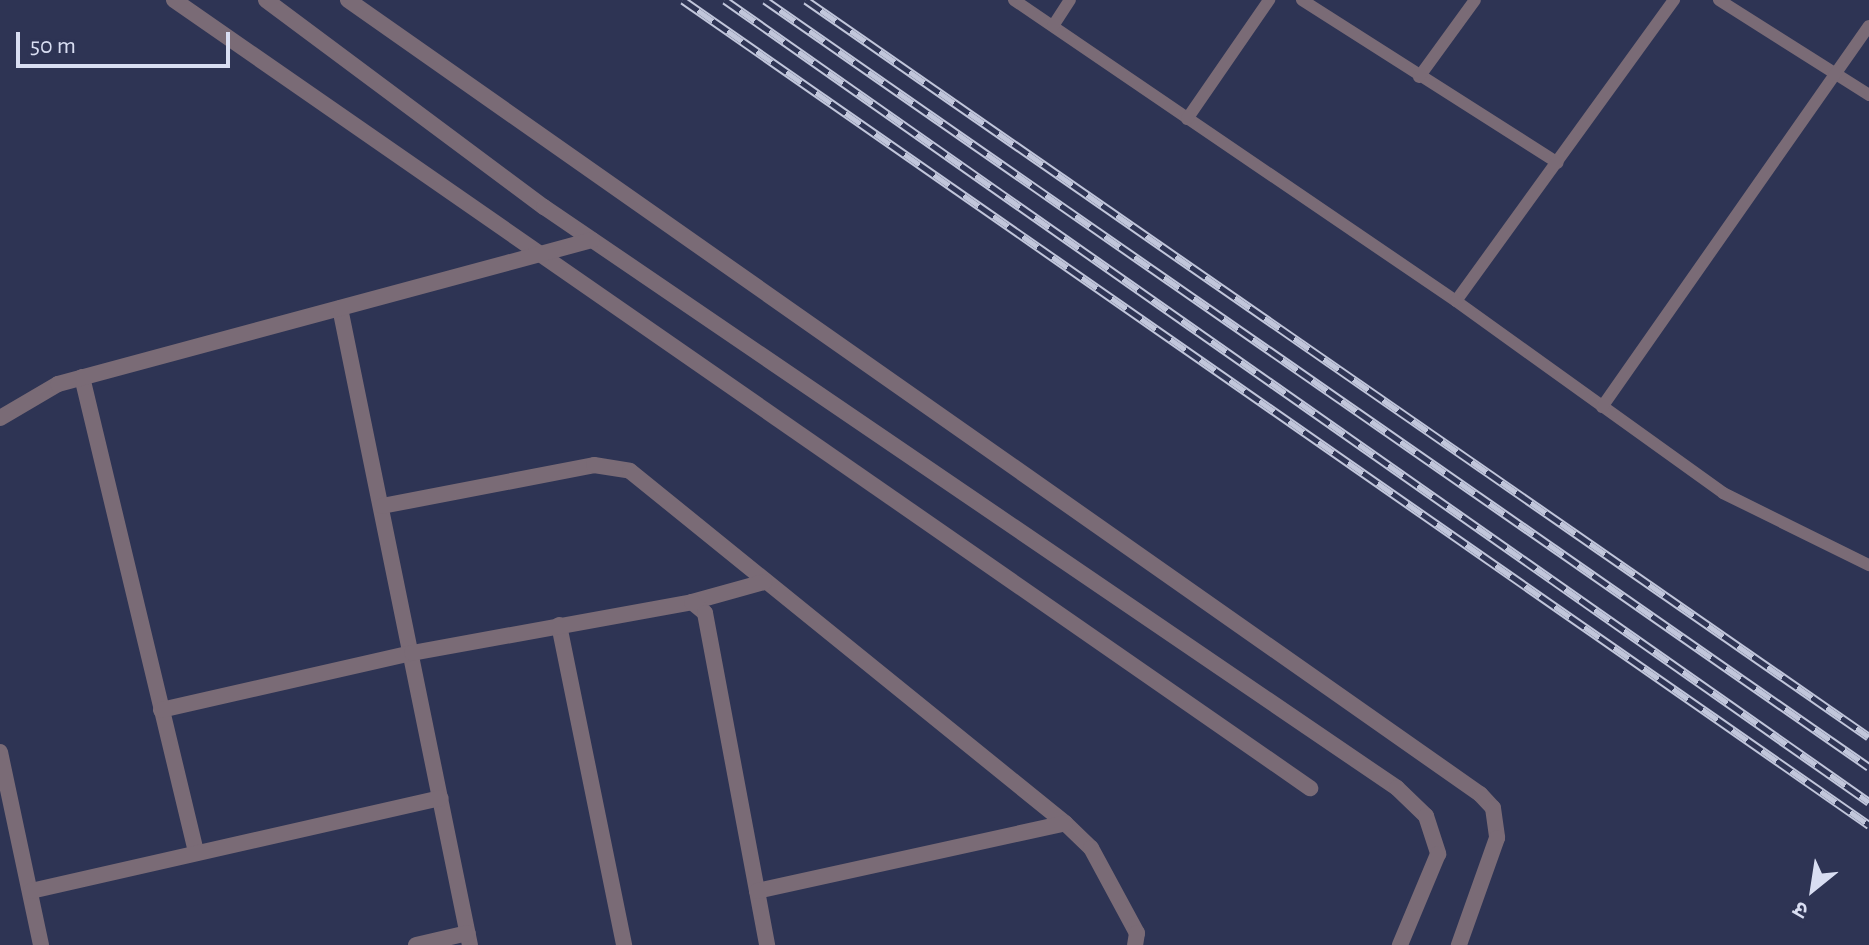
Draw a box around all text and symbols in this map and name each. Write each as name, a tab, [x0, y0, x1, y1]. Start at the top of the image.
scale bar	[20, 16, 234, 66]
text: 50 m	[30, 34, 76, 58]
north arrow	[1773, 849, 1853, 929]
text: उ	[1790, 897, 1812, 923]

